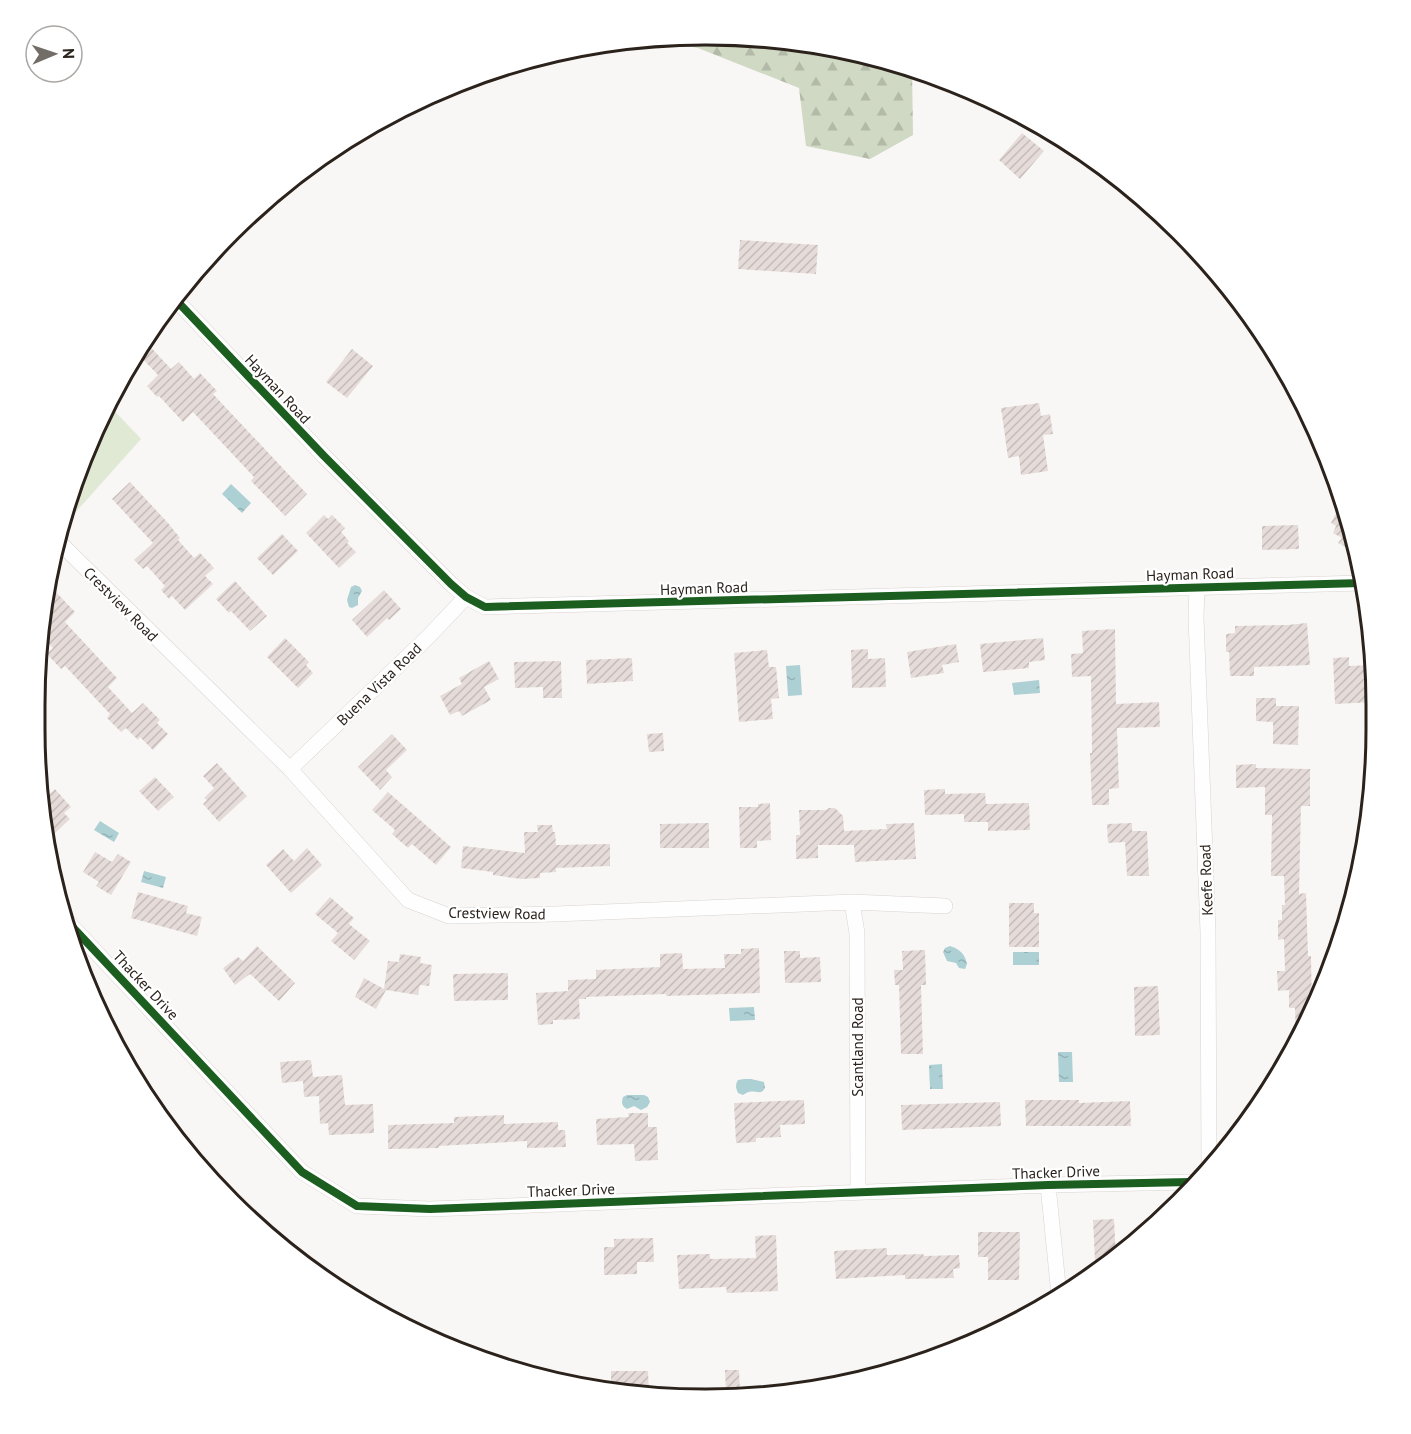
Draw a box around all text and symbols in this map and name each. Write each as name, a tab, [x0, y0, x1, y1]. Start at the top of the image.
north arrow	[24, 24, 84, 84]
text: N	[59, 48, 79, 59]
street label: Hayman Road	[241, 350, 315, 428]
street label: Crestview Road	[80, 563, 162, 645]
street label: Hayman Road	[1146, 563, 1234, 585]
street label: Hayman Road	[660, 577, 748, 599]
street label: Buena Vista Road	[333, 639, 425, 729]
street label: Keefe Road	[1195, 844, 1217, 916]
street label: Crestview Road	[448, 903, 546, 923]
street label: Thacker Drive	[109, 946, 183, 1024]
street label: Scantland Road	[848, 997, 867, 1097]
street label: Thacker Drive	[1012, 1161, 1100, 1183]
street label: Thacker Drive	[527, 1179, 615, 1201]

